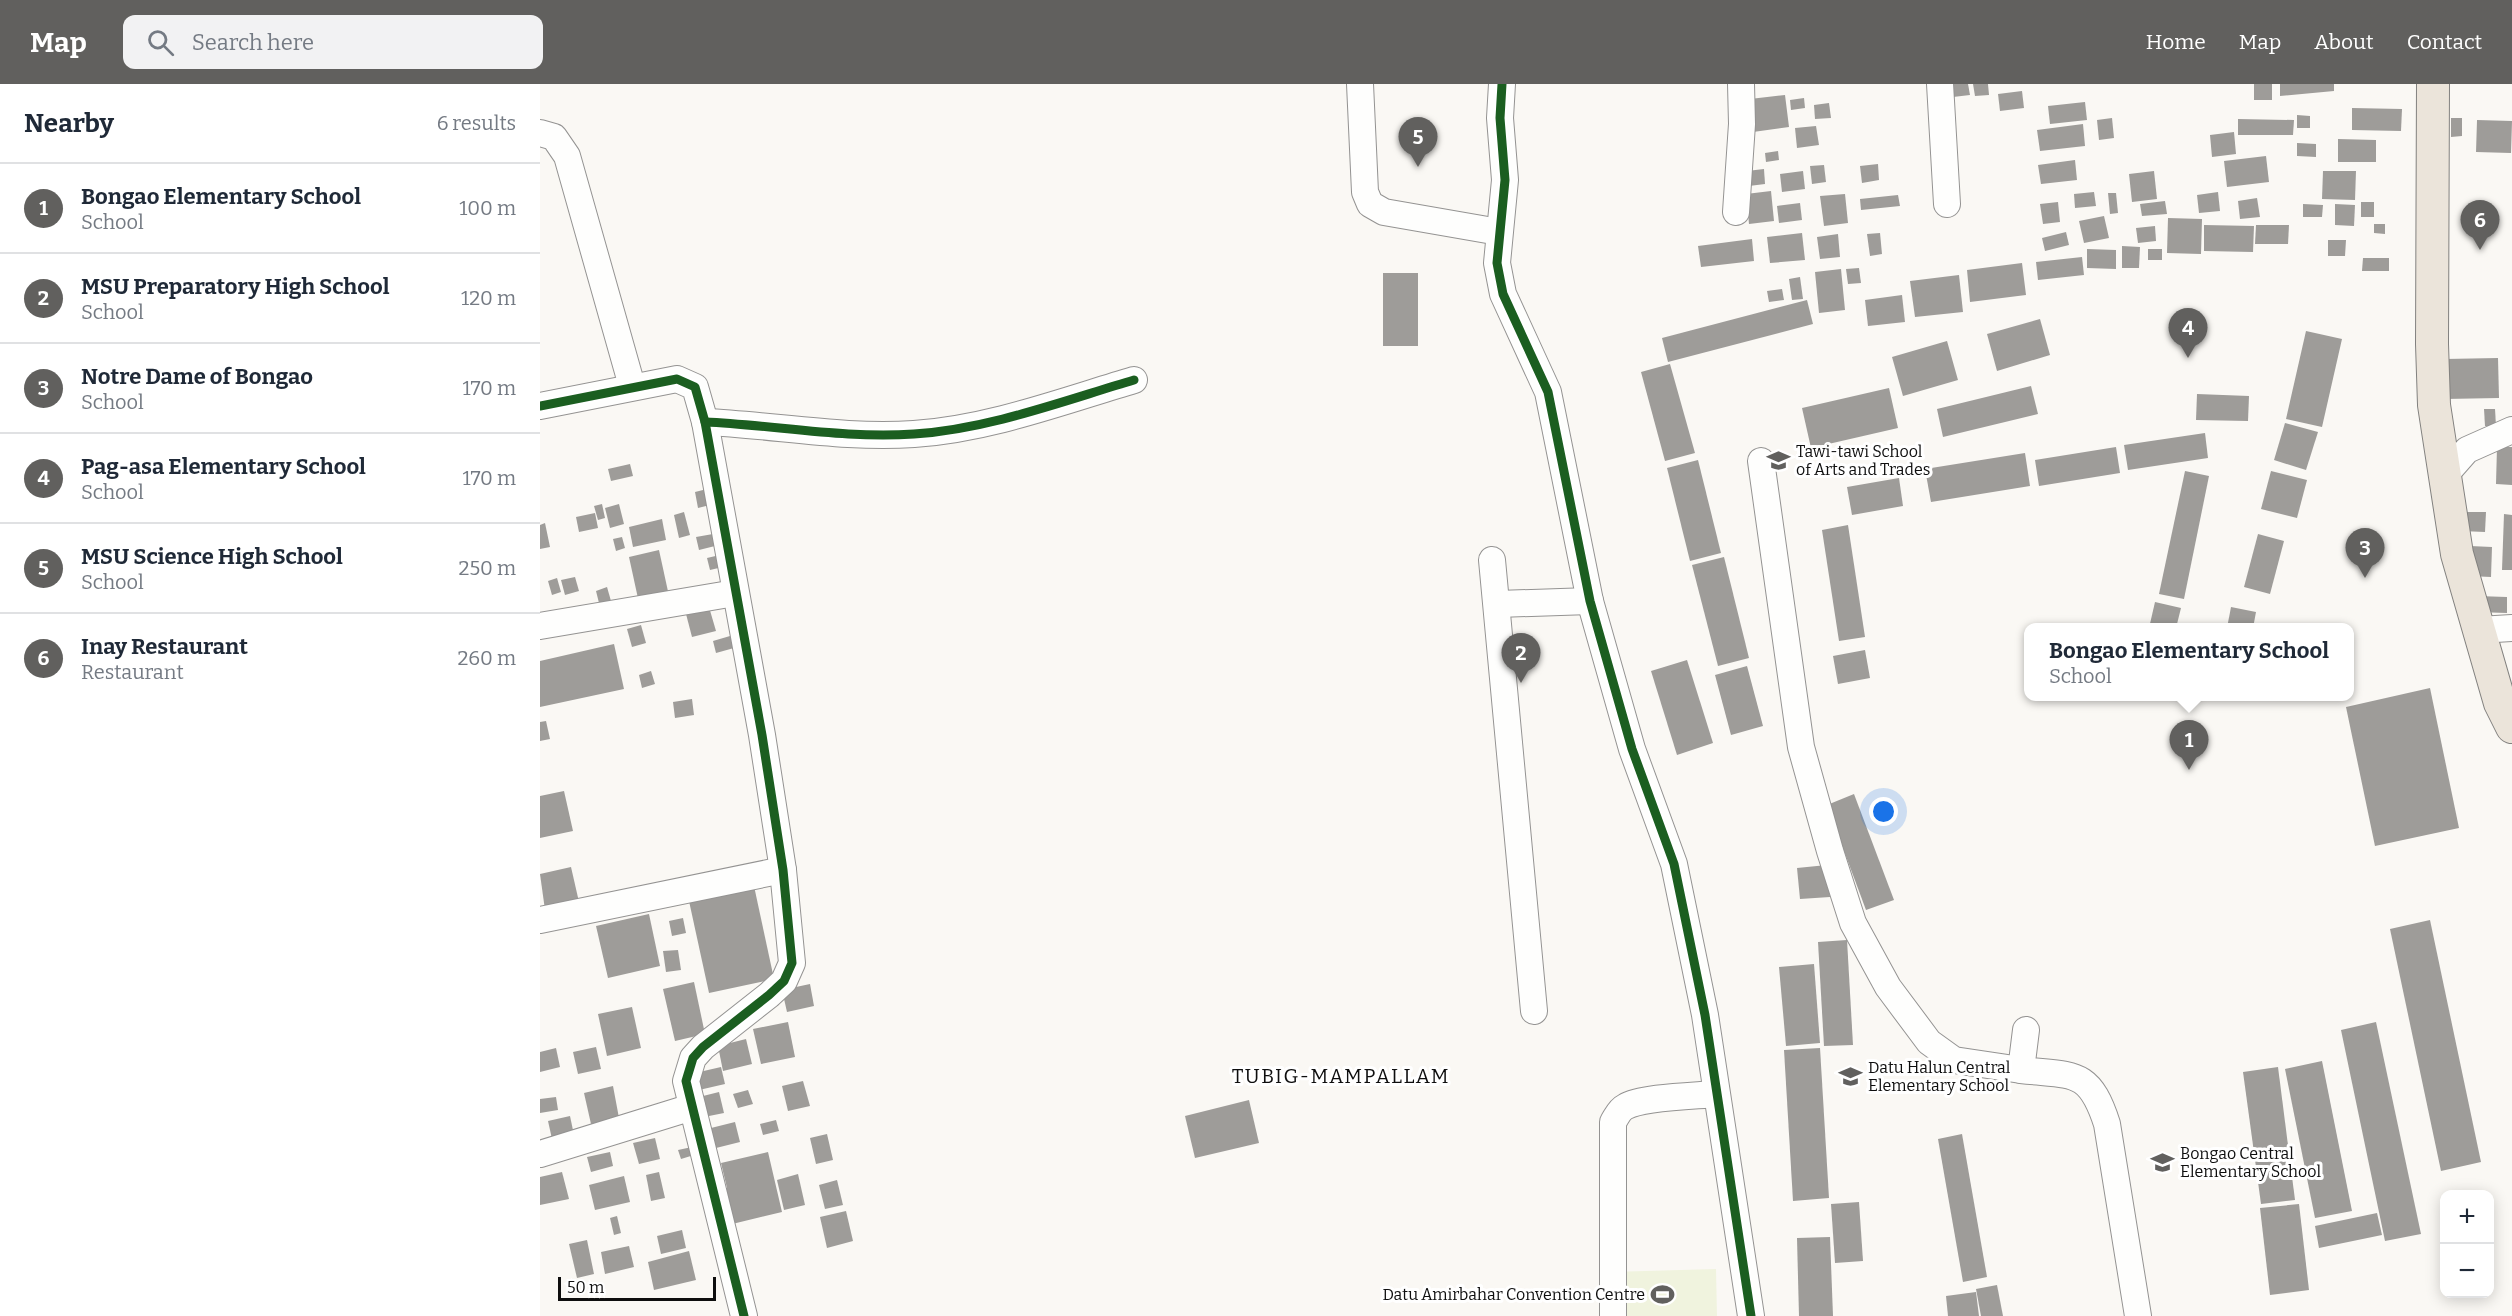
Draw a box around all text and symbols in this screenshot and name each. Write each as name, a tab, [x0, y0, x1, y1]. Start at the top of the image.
search box	[123, 15, 543, 69]
text: Map	[30, 26, 87, 59]
icon: search	[144, 26, 177, 59]
text: Search here	[192, 29, 314, 56]
text: Home	[2146, 29, 2206, 55]
text: Map	[2239, 29, 2281, 55]
text: About	[2314, 29, 2374, 55]
text: Contact	[2407, 29, 2482, 55]
text: Nearby	[24, 108, 114, 139]
text: 6 results	[437, 111, 516, 135]
pin: 5	[1398, 118, 1438, 167]
text: Bongao Elementary School	[81, 183, 361, 210]
text: 1	[39, 196, 48, 220]
text: 100 m	[459, 196, 516, 220]
pin: 6	[2460, 200, 2500, 250]
text: School	[81, 210, 144, 234]
text: MSU Preparatory High School	[81, 273, 390, 300]
text: 2	[38, 286, 49, 310]
text: 120 m	[461, 286, 516, 310]
text: School	[81, 300, 144, 324]
pin: 4	[2168, 308, 2208, 358]
text: Notre Dame of Bongao	[81, 363, 313, 390]
text: 3	[38, 376, 49, 400]
text: 170 m	[463, 376, 516, 400]
text: School	[81, 390, 144, 414]
place label: Tawi-tawi School of Arts and Trades	[1796, 442, 1930, 479]
school or university icon: Tawi-tawi School of Arts and Trades	[1765, 447, 1791, 473]
text: Pag-asa Elementary School	[81, 453, 366, 480]
text: 4	[37, 466, 50, 490]
text: 170 m	[463, 466, 516, 490]
text: School	[81, 480, 144, 504]
pin: 3	[2346, 528, 2384, 578]
text: MSU Science High School	[81, 543, 343, 570]
text: 5	[38, 556, 49, 580]
text: 250 m	[459, 556, 516, 580]
text: School	[81, 570, 144, 594]
popup	[2024, 623, 2354, 701]
text: Inay Restaurant	[81, 633, 248, 660]
pin: 2	[1502, 634, 1540, 683]
text: Bongao Elementary School	[2049, 637, 2329, 664]
text: 6	[38, 646, 49, 670]
text: 260 m	[457, 646, 516, 670]
text: Restaurant	[81, 660, 184, 684]
text: School	[2049, 664, 2112, 688]
pin: 1	[2170, 720, 2208, 770]
your location	[1869, 797, 1898, 826]
place label: Datu Halun Central Elementary School	[1868, 1058, 2011, 1095]
school or university icon: Datu Halun Central Elementary School	[1837, 1063, 1863, 1089]
district label: TUBIG-MAMPALLAM	[1232, 1064, 1450, 1088]
place label: Bongao Central Elementary School	[2180, 1144, 2321, 1181]
school or university icon: Bongao Central Elementary School	[2149, 1149, 2175, 1175]
map controls	[2440, 1190, 2494, 1298]
button: +	[2440, 1190, 2494, 1244]
button: −	[2440, 1244, 2494, 1298]
scale bar	[558, 1274, 716, 1302]
text: 50 m	[567, 1278, 604, 1297]
sports icon: Datu Amirbahar Convention Centre	[1650, 1281, 1676, 1307]
place label: Datu Amirbahar Convention Centre	[1382, 1285, 1645, 1304]

